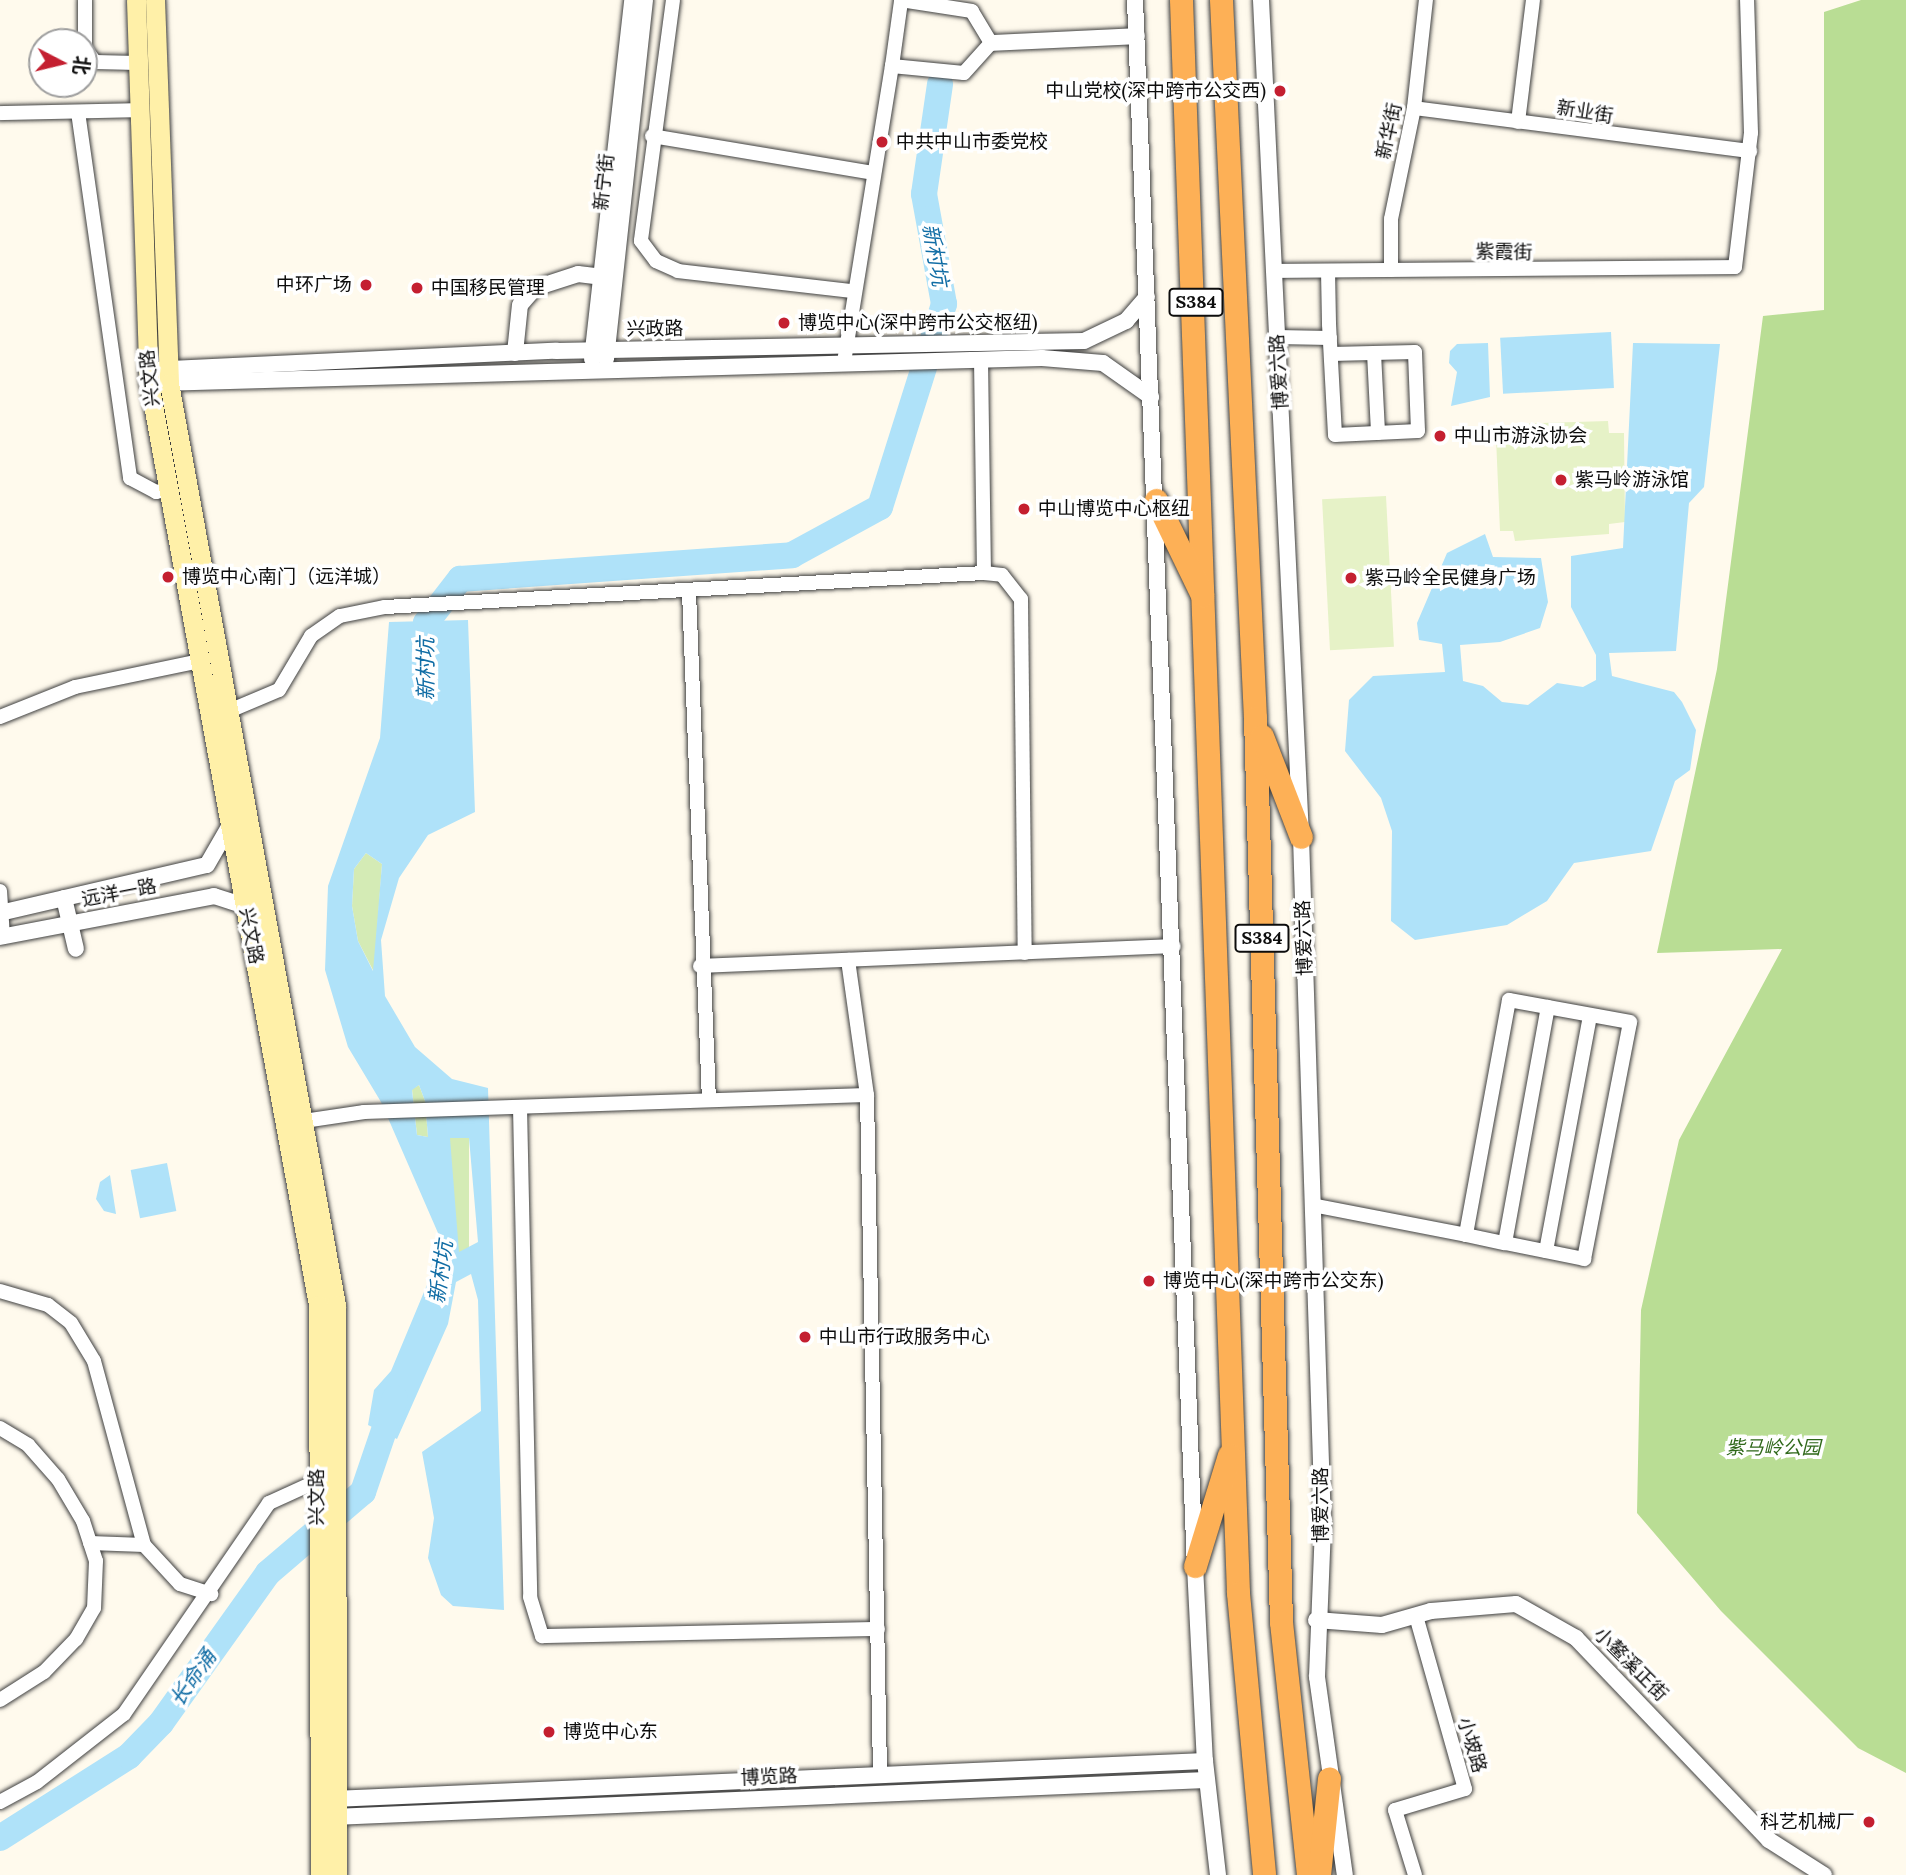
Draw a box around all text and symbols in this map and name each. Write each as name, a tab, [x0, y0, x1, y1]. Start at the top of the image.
north arrow	[28, 28, 98, 98]
text: 北	[69, 54, 95, 76]
place label: 中山党校(深中跨市公交西)	[1045, 80, 1266, 102]
marker: 中山党校(深中跨市公交西)	[1272, 83, 1288, 99]
street label: 新业街	[1555, 96, 1615, 128]
street label: 新华街	[1372, 101, 1406, 161]
place label: 中共中山市委党校	[896, 131, 1048, 153]
marker: 中共中山市委党校	[874, 134, 890, 150]
street label: 新宁街	[590, 152, 618, 212]
water label: 新村坑	[917, 222, 953, 288]
street label: 紫霞街	[1475, 240, 1533, 264]
place label: 中环广场	[276, 274, 352, 296]
marker: 中环广场	[358, 277, 374, 293]
place label: 中国移民管理	[431, 277, 545, 299]
marker: 中国移民管理	[409, 280, 425, 296]
road number: S384	[1168, 288, 1224, 316]
place label: 博览中心(深中跨市公交枢纽)	[798, 312, 1038, 334]
marker: 博览中心(深中跨市公交枢纽)	[776, 315, 792, 331]
street label: 兴政路	[626, 317, 684, 341]
street label: 博爱六路	[1266, 333, 1292, 411]
street label: 兴文路	[136, 348, 164, 408]
place label: 中山市游泳协会	[1454, 425, 1587, 447]
marker: 中山市游泳协会	[1432, 428, 1448, 444]
place label: 紫马岭游泳馆	[1575, 469, 1689, 491]
marker: 紫马岭游泳馆	[1553, 472, 1569, 488]
place label: 中山博览中心枢纽	[1038, 498, 1190, 520]
marker: 中山博览中心枢纽	[1016, 501, 1032, 517]
place label: 博览中心南门（远洋城）	[182, 566, 391, 588]
place label: 紫马岭全民健身广场	[1365, 567, 1536, 589]
marker: 博览中心南门（远洋城）	[160, 569, 176, 585]
marker: 紫马岭全民健身广场	[1343, 570, 1359, 586]
water label: 新村坑	[413, 638, 439, 700]
street label: 远洋一路	[80, 875, 158, 911]
street label: 博爱六路	[1291, 900, 1317, 976]
street label: 兴文路	[234, 906, 268, 966]
road number: S384	[1234, 923, 1290, 953]
water label: 新村坑	[424, 1239, 458, 1305]
place label: 博览中心(深中跨市公交东)	[1163, 1270, 1384, 1292]
marker: 博览中心(深中跨市公交东)	[1141, 1273, 1157, 1289]
place label: 中山市行政服务中心	[819, 1326, 990, 1348]
marker: 中山市行政服务中心	[797, 1329, 813, 1345]
park label: 紫马岭公园	[1726, 1437, 1820, 1459]
street label: 博爱六路	[1310, 1467, 1332, 1543]
street label: 兴文路	[306, 1469, 328, 1525]
street label: 小鳌溪正街	[1589, 1622, 1673, 1706]
water label: 长命涌	[165, 1645, 221, 1711]
street label: 小坡路	[1453, 1714, 1491, 1776]
place label: 博览中心东	[563, 1721, 658, 1743]
marker: 博览中心东	[541, 1724, 557, 1740]
street label: 博览路	[740, 1765, 798, 1789]
place label: 科艺机械厂	[1760, 1811, 1855, 1833]
marker: 科艺机械厂	[1861, 1814, 1877, 1830]

